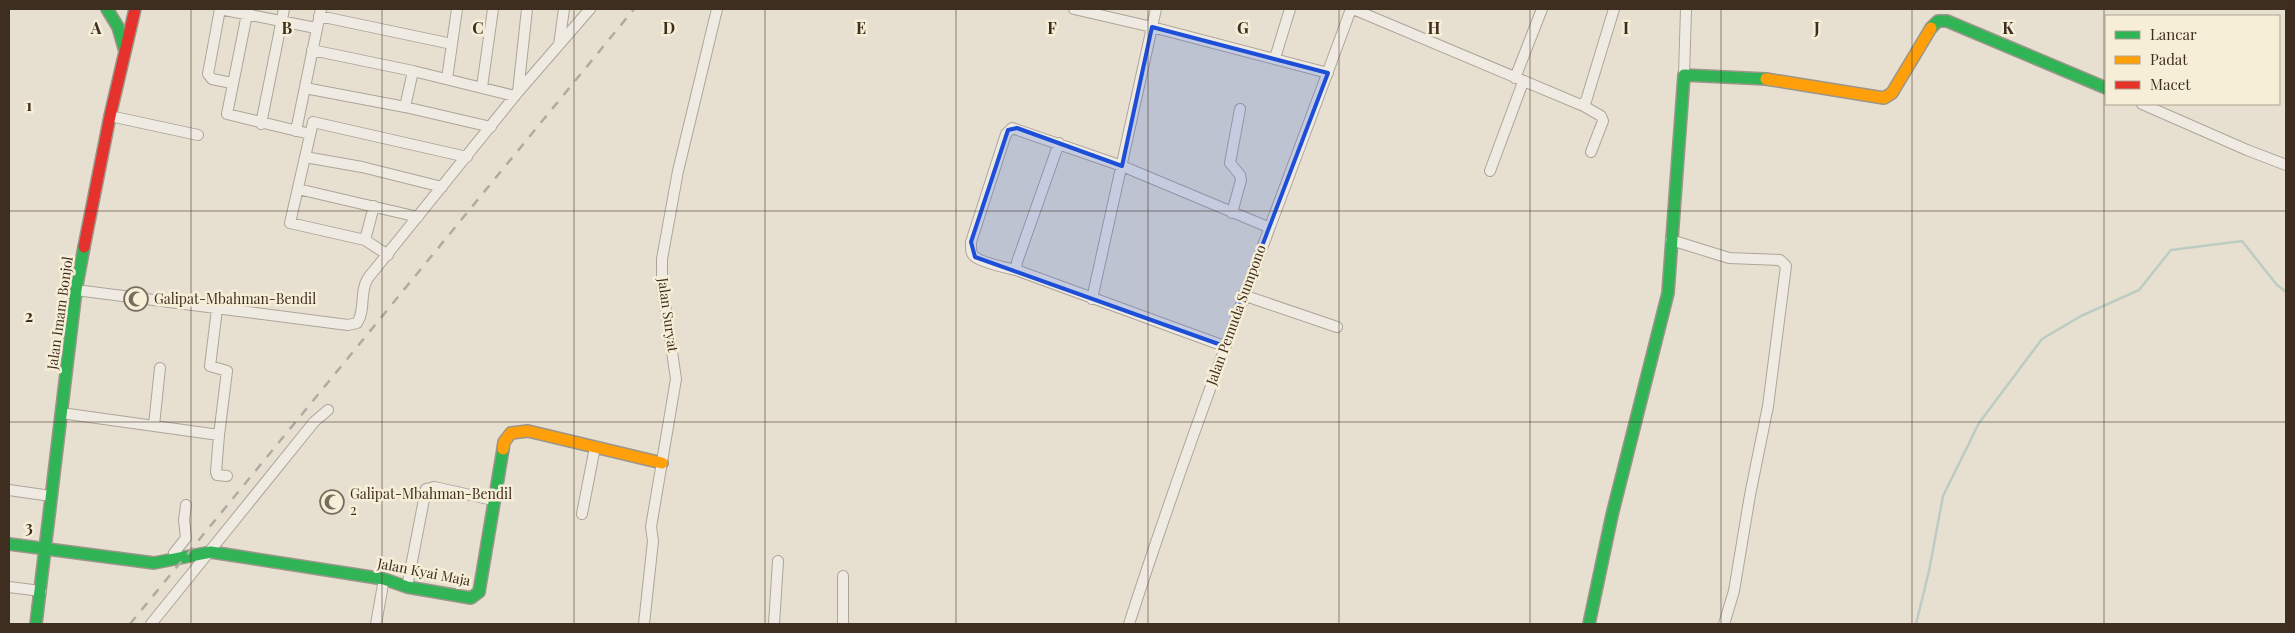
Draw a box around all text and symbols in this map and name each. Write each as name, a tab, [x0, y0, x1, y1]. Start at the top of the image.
legend	[2105, 15, 2280, 105]
text: A	[90, 17, 102, 38]
text: B	[282, 17, 293, 38]
text: C	[472, 17, 484, 38]
text: D	[663, 17, 675, 38]
text: E	[856, 17, 866, 38]
text: F	[1047, 17, 1057, 38]
text: G	[1237, 17, 1249, 38]
text: H	[1428, 17, 1441, 38]
text: I	[1623, 17, 1629, 38]
text: J	[1813, 17, 1820, 38]
text: K	[2002, 17, 2014, 38]
text: Lancar	[2150, 24, 2197, 44]
text: Padat	[2150, 49, 2188, 69]
text: Macet	[2150, 74, 2191, 94]
text: 1	[26, 94, 32, 115]
street label: Jalan Pemuda Sumpono	[1201, 242, 1270, 389]
street label: Jalan Imam Bonjol	[42, 255, 77, 372]
street label: Jalan Suryat	[654, 276, 683, 354]
mosque icon: Galipat-Mbahman-Bendil	[123, 286, 149, 312]
place label: Galipat-Mbahman-Bendil	[154, 289, 316, 308]
text: 2	[25, 305, 33, 326]
place label: Galipat-Mbahman-Bendil 2	[350, 484, 512, 519]
mosque icon: Galipat-Mbahman-Bendil 2	[319, 489, 345, 515]
text: 3	[25, 516, 33, 537]
street label: Jalan Kyai Maja	[375, 553, 472, 590]

